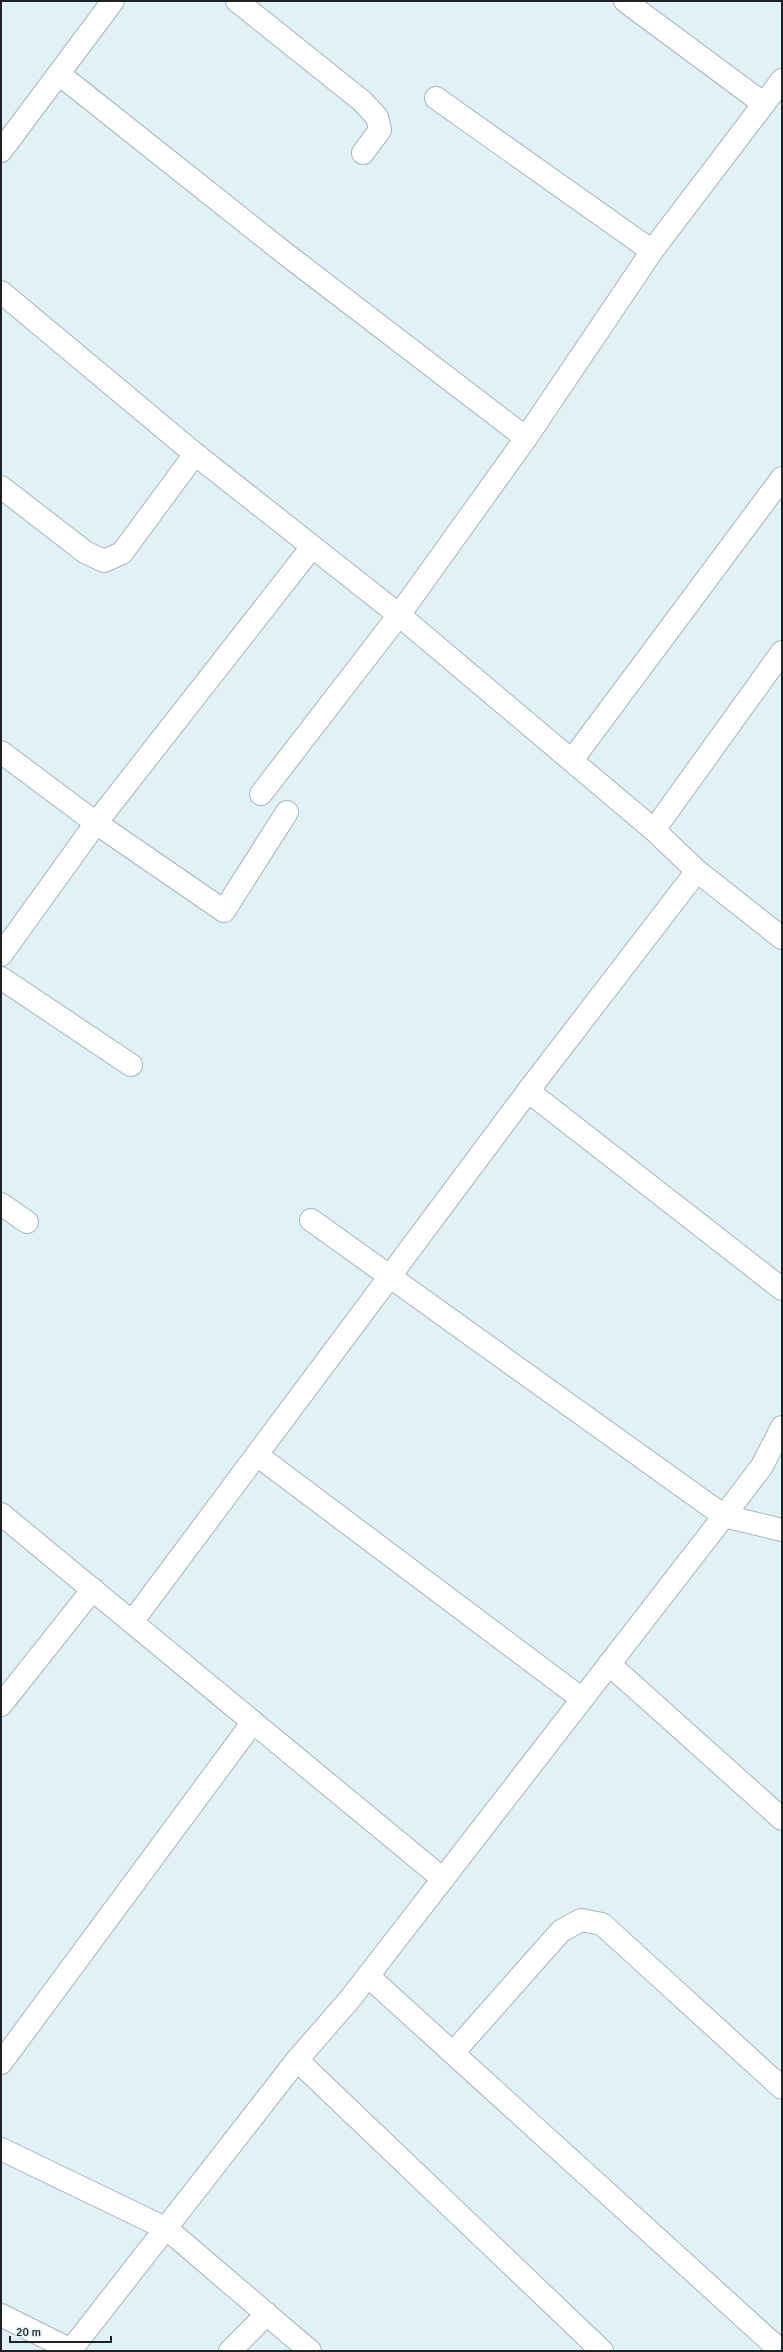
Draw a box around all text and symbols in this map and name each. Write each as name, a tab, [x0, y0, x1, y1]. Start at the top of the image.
scale bar	[10, 2318, 111, 2344]
text: 20 m	[16, 2325, 41, 2340]

